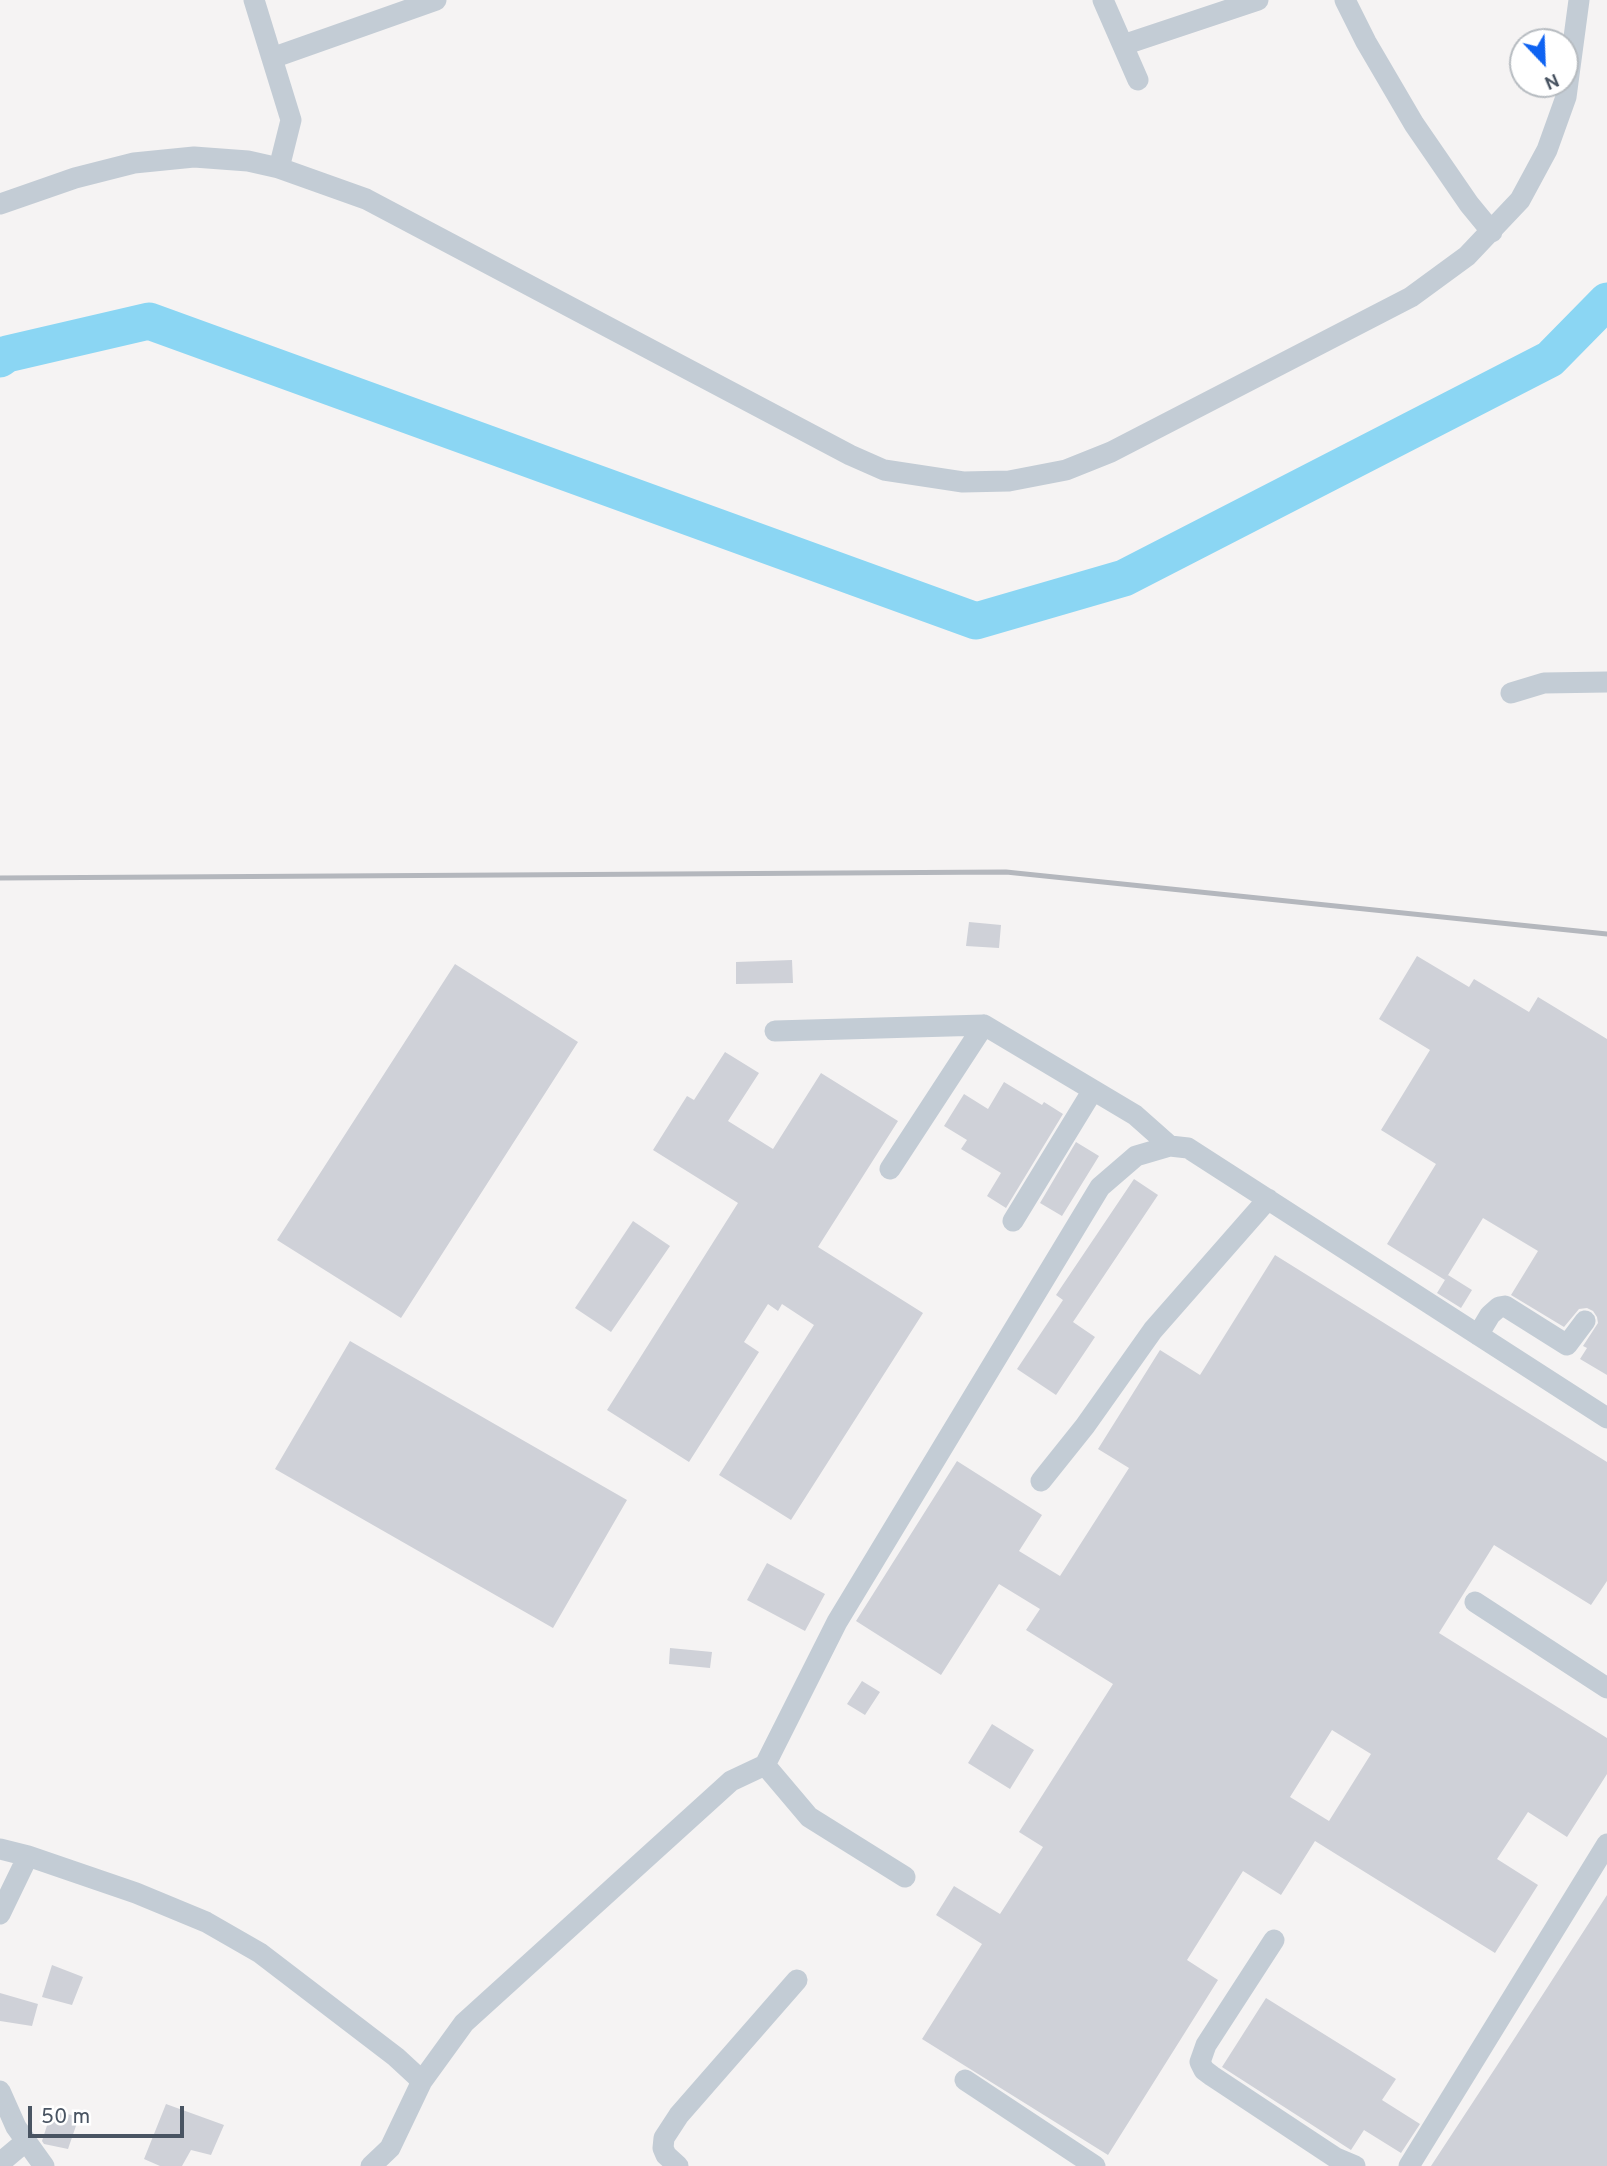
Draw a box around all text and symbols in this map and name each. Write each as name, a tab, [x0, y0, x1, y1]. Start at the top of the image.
north arrow	[1509, 28, 1579, 98]
text: N	[1540, 67, 1562, 94]
scale bar	[32, 2092, 187, 2136]
text: 50 m	[41, 2104, 90, 2131]

